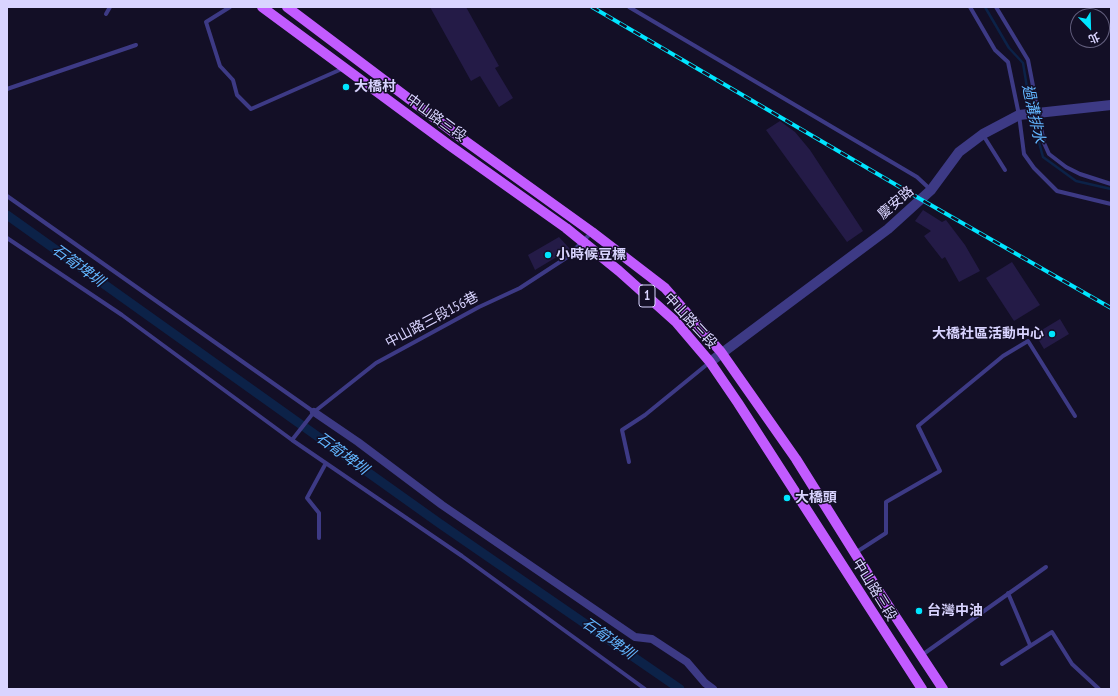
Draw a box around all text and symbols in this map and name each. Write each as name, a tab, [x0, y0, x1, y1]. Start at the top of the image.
north arrow	[1070, 8, 1110, 48]
text: 北	[1087, 30, 1102, 47]
place label: 大橋村	[354, 79, 396, 95]
marker: 大橋村	[341, 82, 351, 92]
water label: 過溝排水	[1018, 83, 1048, 145]
street label: 中山路三段	[403, 91, 469, 145]
street label: 慶安路	[875, 183, 917, 223]
water label: 石筍埤圳	[48, 241, 108, 291]
place label: 小時候豆標	[556, 247, 626, 263]
marker: 小時候豆標	[543, 250, 553, 260]
road number: 1	[639, 285, 655, 307]
street label: 中山路三段156巷	[383, 288, 481, 352]
street label: 中山路三段	[660, 290, 720, 352]
place label: 大橋社區活動中心	[932, 326, 1044, 342]
marker: 大橋社區活動中心	[1047, 329, 1057, 339]
water label: 石筍埤圳	[312, 429, 372, 479]
place label: 大橋頭	[795, 490, 837, 506]
marker: 大橋頭	[782, 493, 792, 503]
street label: 中山路三段	[848, 556, 900, 624]
place label: 台灣中油	[927, 603, 983, 619]
marker: 台灣中油	[914, 606, 924, 616]
water label: 石筍埤圳	[578, 614, 638, 664]

